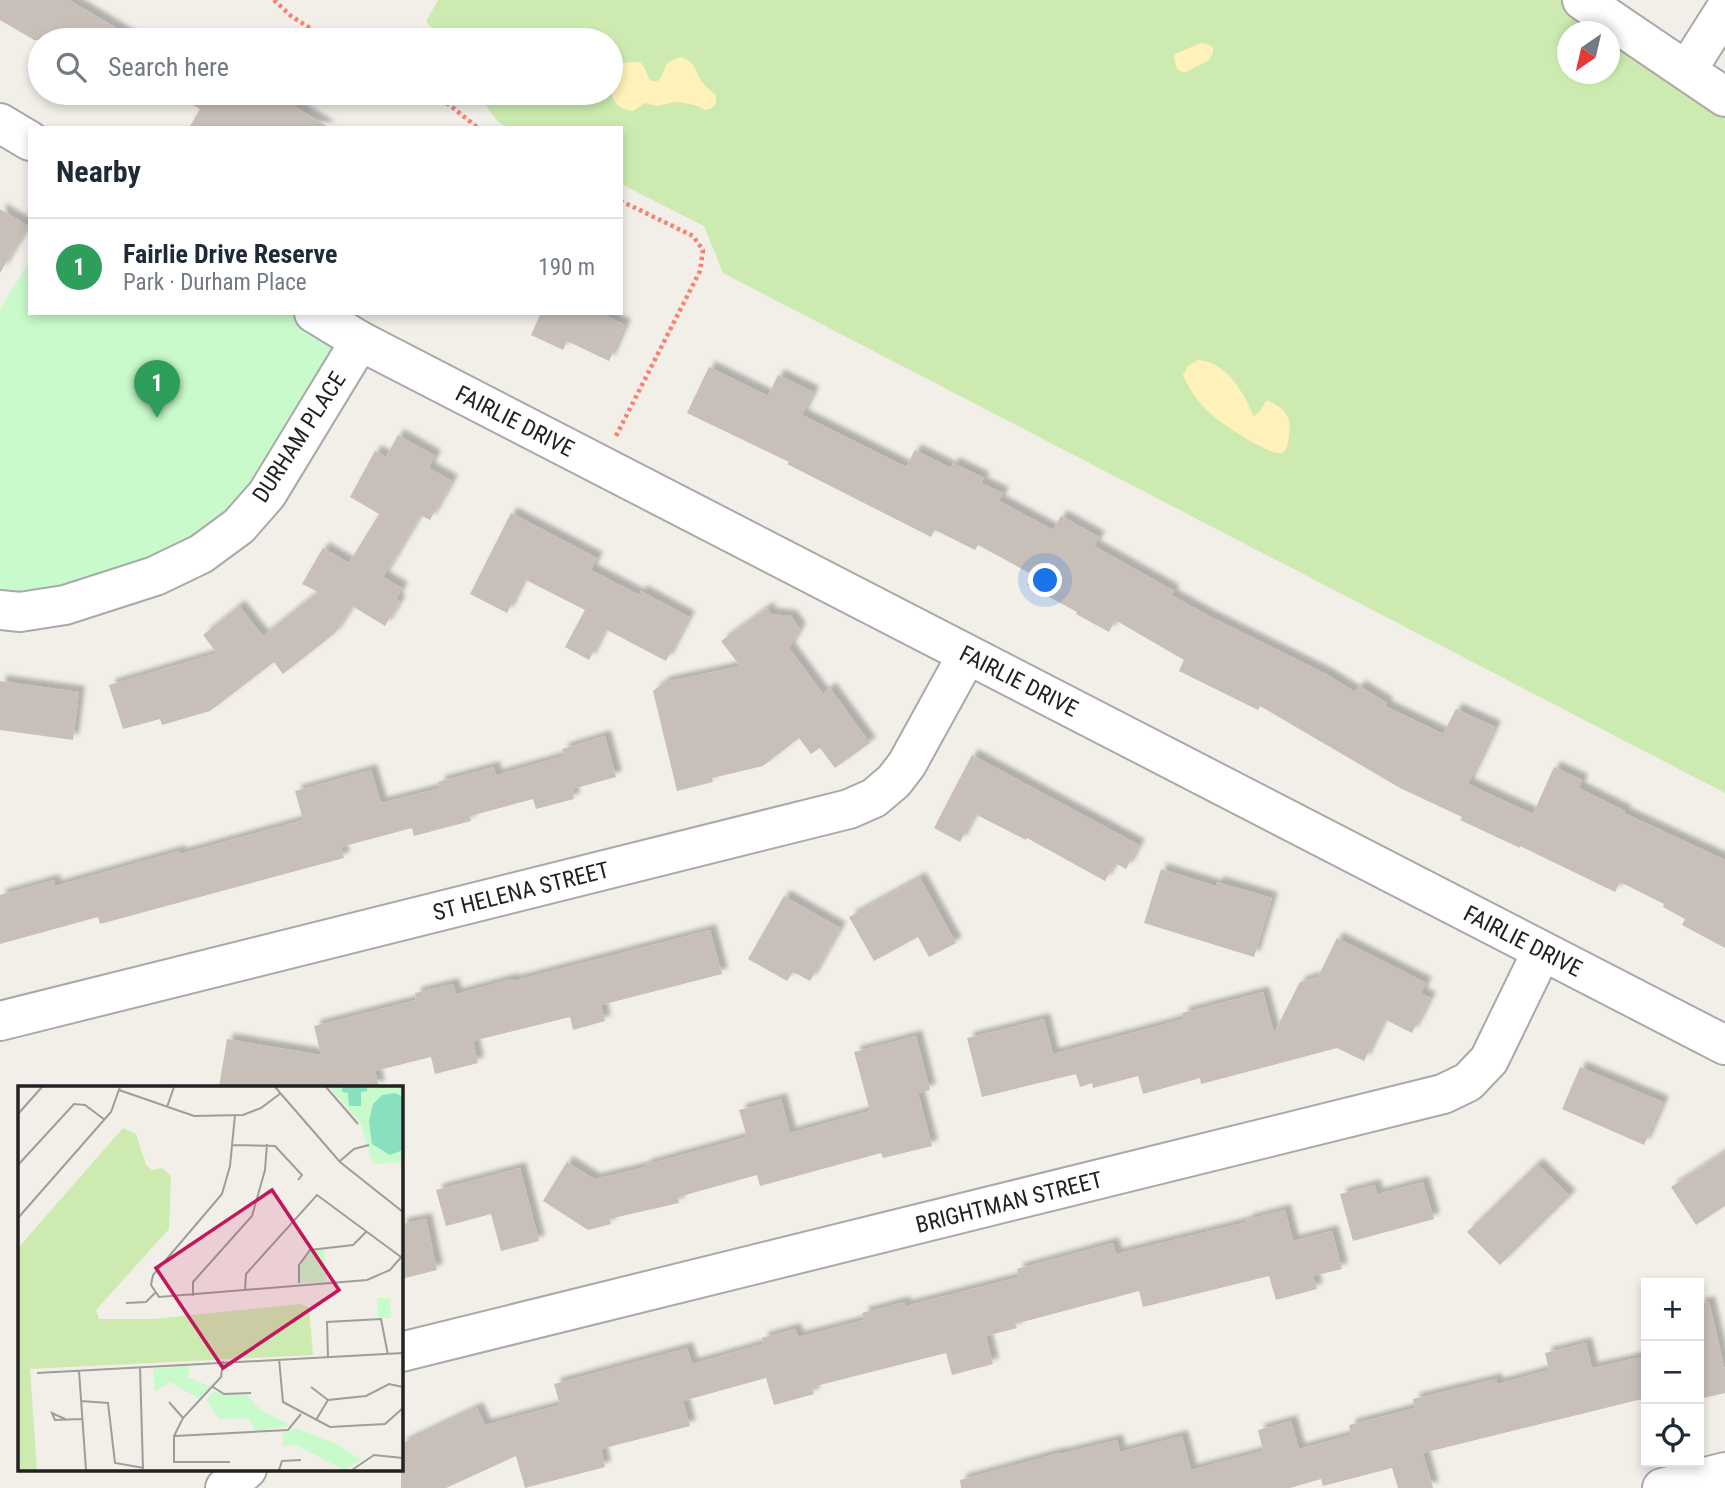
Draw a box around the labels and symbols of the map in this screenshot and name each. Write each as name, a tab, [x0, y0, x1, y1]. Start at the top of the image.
north arrow	[1557, 21, 1620, 84]
pin: 1	[134, 360, 180, 418]
street label: DURHAM PLACE	[247, 367, 352, 508]
street label: FAIRLIE DRIVE	[451, 380, 578, 463]
your location	[1028, 563, 1062, 597]
street label: FAIRLIE DRIVE	[955, 640, 1082, 723]
street label: ST HELENA STREET	[430, 856, 612, 926]
street label: FAIRLIE DRIVE	[1459, 900, 1586, 983]
inset map	[18, 1086, 402, 1470]
street label: BRIGHTMAN STREET	[913, 1166, 1105, 1239]

